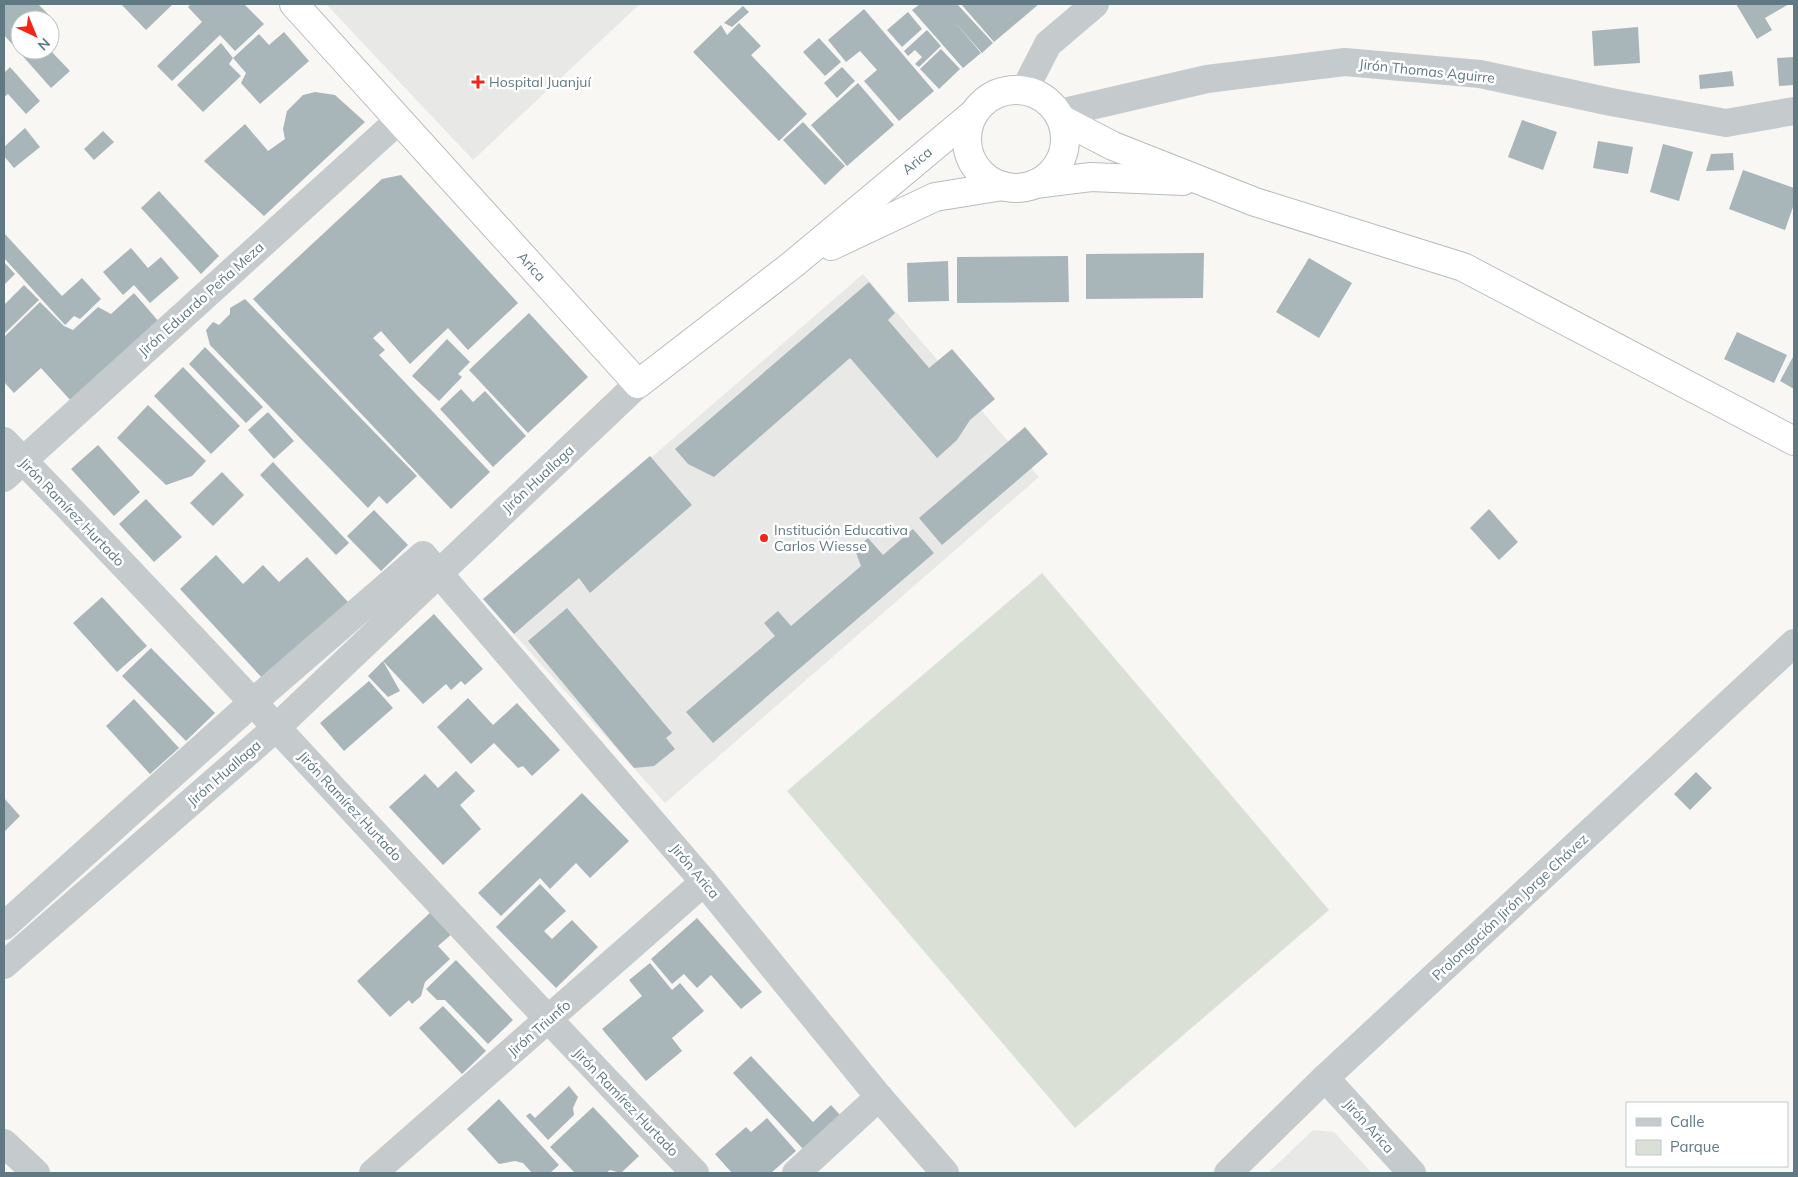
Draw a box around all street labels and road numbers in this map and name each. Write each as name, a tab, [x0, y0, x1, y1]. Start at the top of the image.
street label: Jirón Thomas Aguirre	[1358, 55, 1496, 87]
street label: Arica	[898, 143, 936, 179]
street label: Jirón Eduardo Peña Meza	[135, 238, 267, 360]
street label: Arica	[513, 248, 550, 285]
street label: Jirón Huallaga	[498, 441, 578, 517]
street label: Jirón Ramírez Hurtado	[16, 454, 128, 570]
street label: Jirón Huallaga	[183, 736, 265, 810]
street label: Jirón Ramírez Hurtado	[294, 747, 406, 865]
street label: Prolongación Jirón Jorge Chávez	[1428, 830, 1592, 984]
street label: Jirón Arica	[667, 840, 723, 902]
street label: Jirón Triunfo	[504, 996, 574, 1060]
street label: Jirón Ramírez Hurtado	[570, 1044, 682, 1160]
street label: Jirón Arica	[1340, 1095, 1398, 1157]

